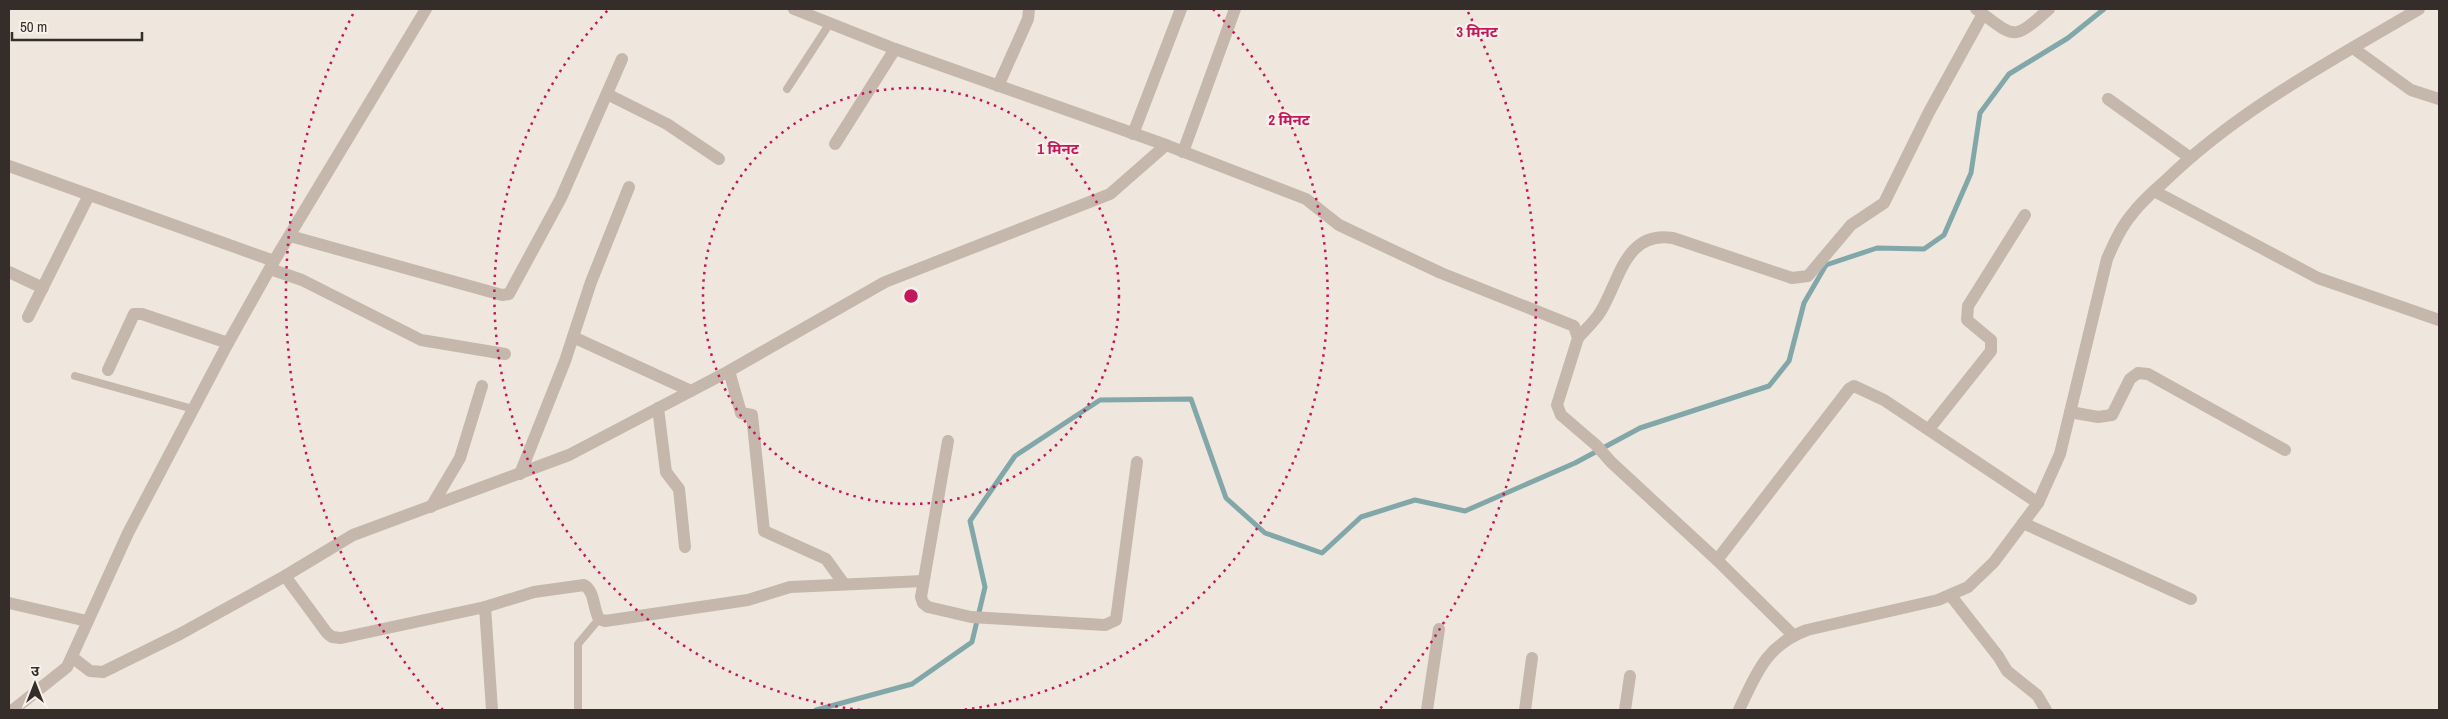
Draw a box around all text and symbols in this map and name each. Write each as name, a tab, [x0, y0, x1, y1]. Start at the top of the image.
scale bar	[12, 10, 142, 42]
text: 50 m	[20, 16, 47, 37]
text: 3 मिनट	[1456, 21, 1499, 42]
text: 2 मिनट	[1268, 109, 1311, 130]
text: 1 मिनट	[1037, 138, 1080, 159]
centre of rings	[902, 287, 920, 305]
north arrow	[10, 659, 60, 709]
text: उ	[31, 662, 40, 680]

